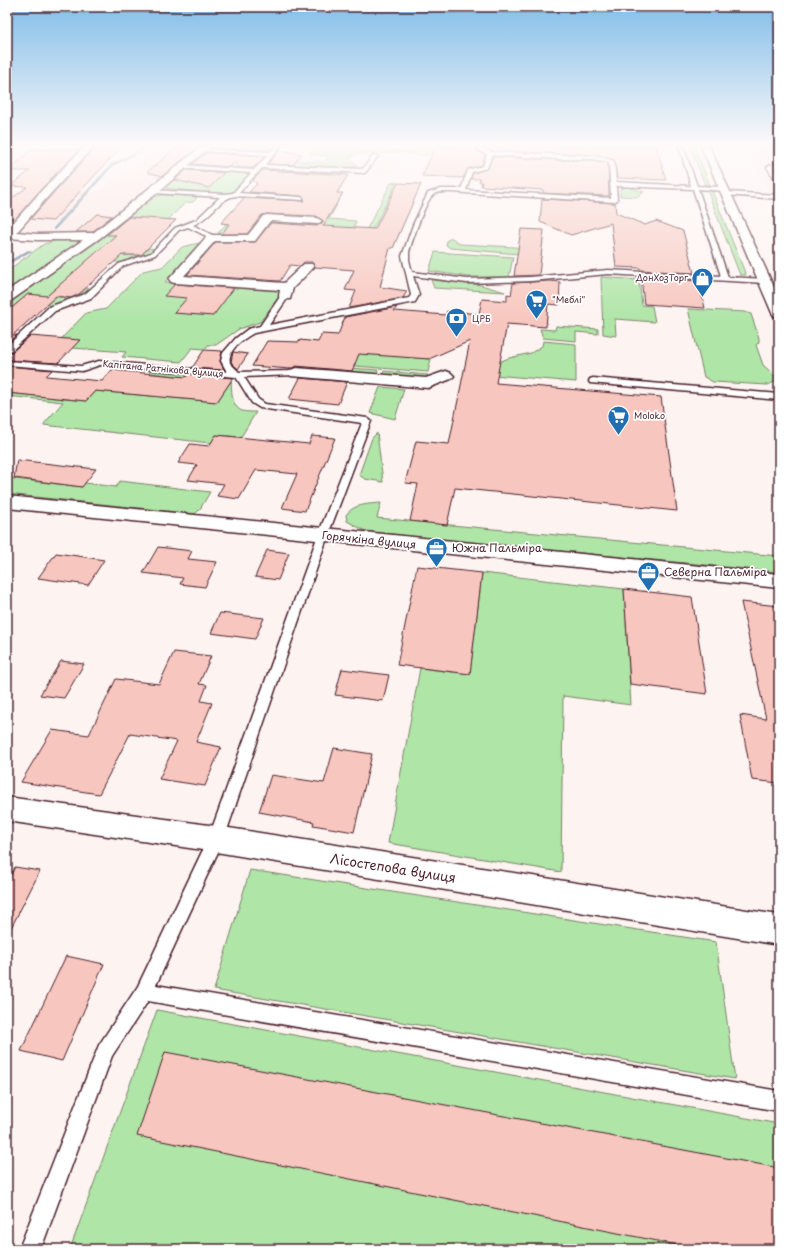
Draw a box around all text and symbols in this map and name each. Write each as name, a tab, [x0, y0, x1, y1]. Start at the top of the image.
shop icon: ДонХозТорг	[690, 265, 716, 298]
place label: ДонХозТорг	[635, 270, 689, 284]
supermarket icon: "Меблі"	[523, 287, 549, 320]
place label: "Меблі"	[552, 292, 585, 306]
bank icon: ЦРБ	[443, 306, 469, 339]
place label: ЦРБ	[472, 311, 491, 325]
street label: Капітана Ратнікова вулиця	[102, 356, 224, 380]
supermarket icon: Moloko	[605, 403, 631, 436]
place label: Moloko	[634, 408, 665, 422]
street label: Горячкіна вулиця	[321, 526, 417, 553]
office icon: Южна Пальміра	[424, 535, 450, 568]
place label: Южна Пальміра	[452, 539, 542, 556]
office icon: Северна Пальміра	[636, 559, 662, 592]
place label: Северна Пальміра	[664, 563, 767, 580]
street label: Лісостепова вулиця	[329, 848, 457, 887]

